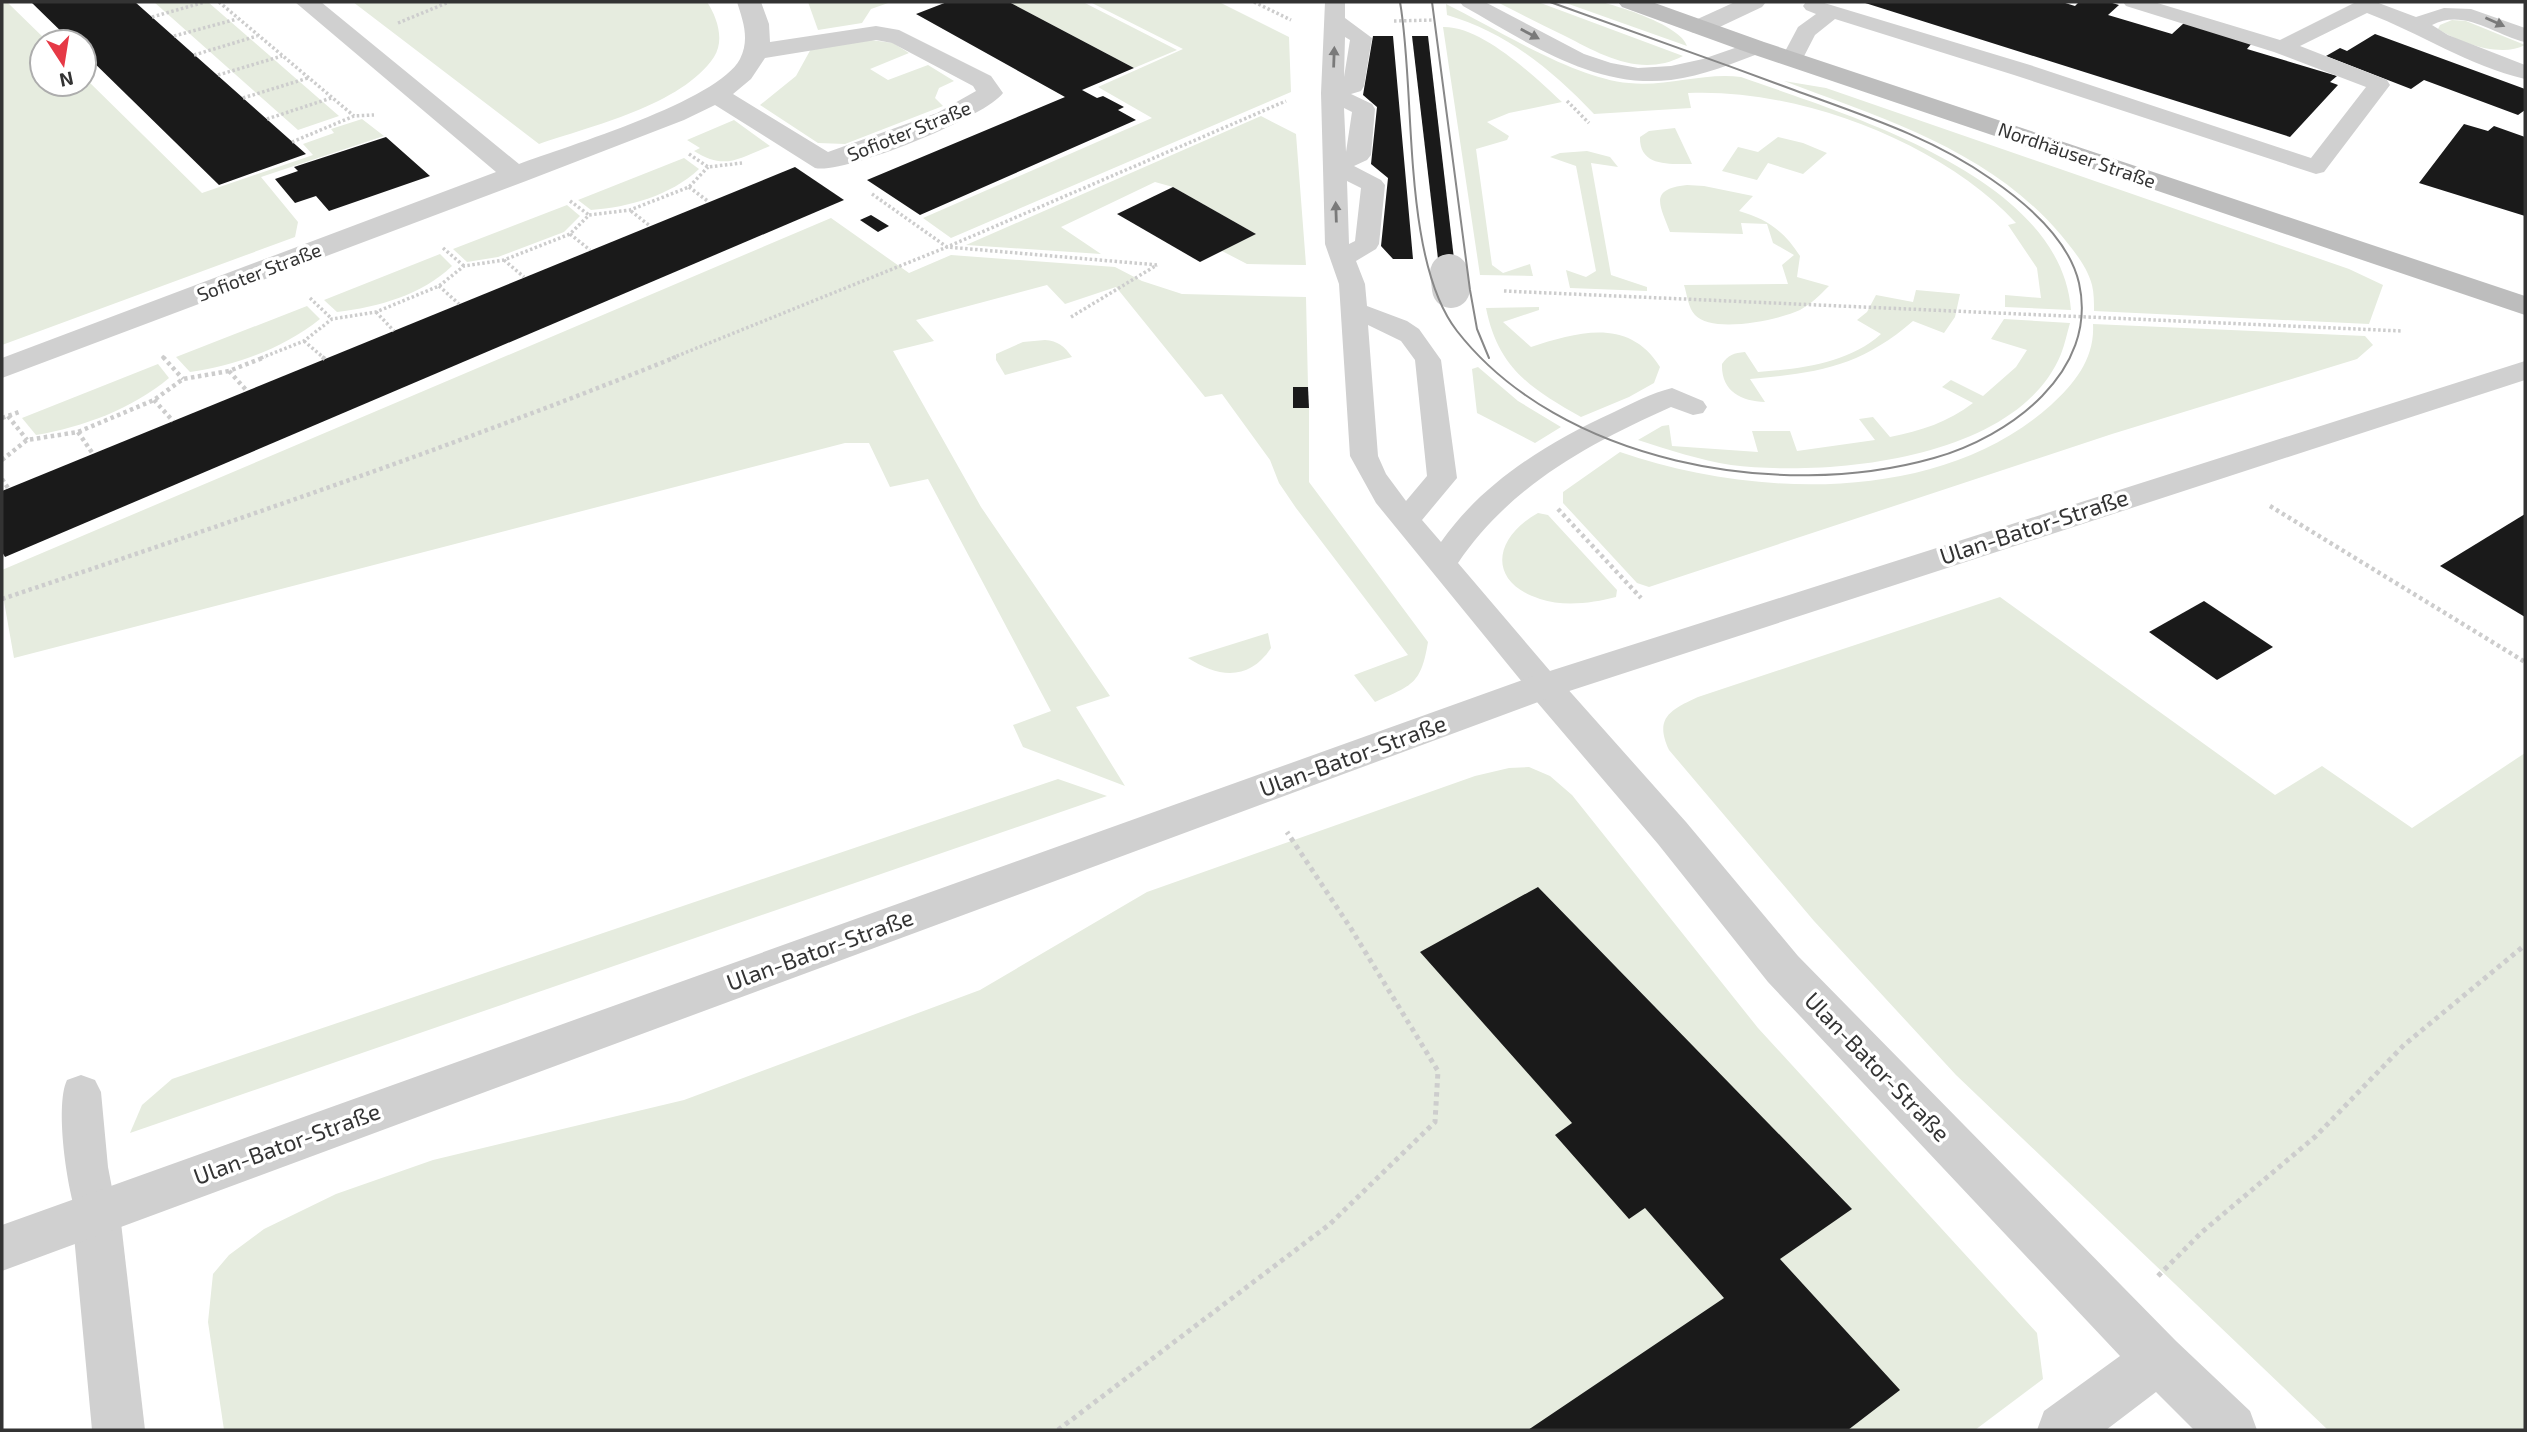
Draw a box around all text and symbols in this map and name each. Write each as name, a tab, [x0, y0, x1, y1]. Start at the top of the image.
one-way arrow	[2485, 16, 2505, 28]
north arrow	[28, 28, 98, 98]
one-way arrow	[1521, 28, 1540, 40]
one-way arrow	[1328, 46, 1339, 68]
text: N	[58, 67, 76, 93]
street label: Sofioter Straße	[844, 95, 974, 166]
street label: Nordhäuser Straße	[1995, 117, 2159, 192]
one-way arrow	[1330, 201, 1342, 223]
street label: Sofioter Straße	[193, 237, 324, 306]
street label: Ulan-Bator-Straße	[1936, 482, 2132, 570]
street label: Ulan-Bator-Straße	[1255, 708, 1450, 802]
street label: Ulan-Bator-Straße	[722, 902, 917, 996]
street label: Ulan-Bator-Straße	[1799, 986, 1956, 1147]
street label: Ulan-Bator-Straße	[189, 1096, 384, 1190]

